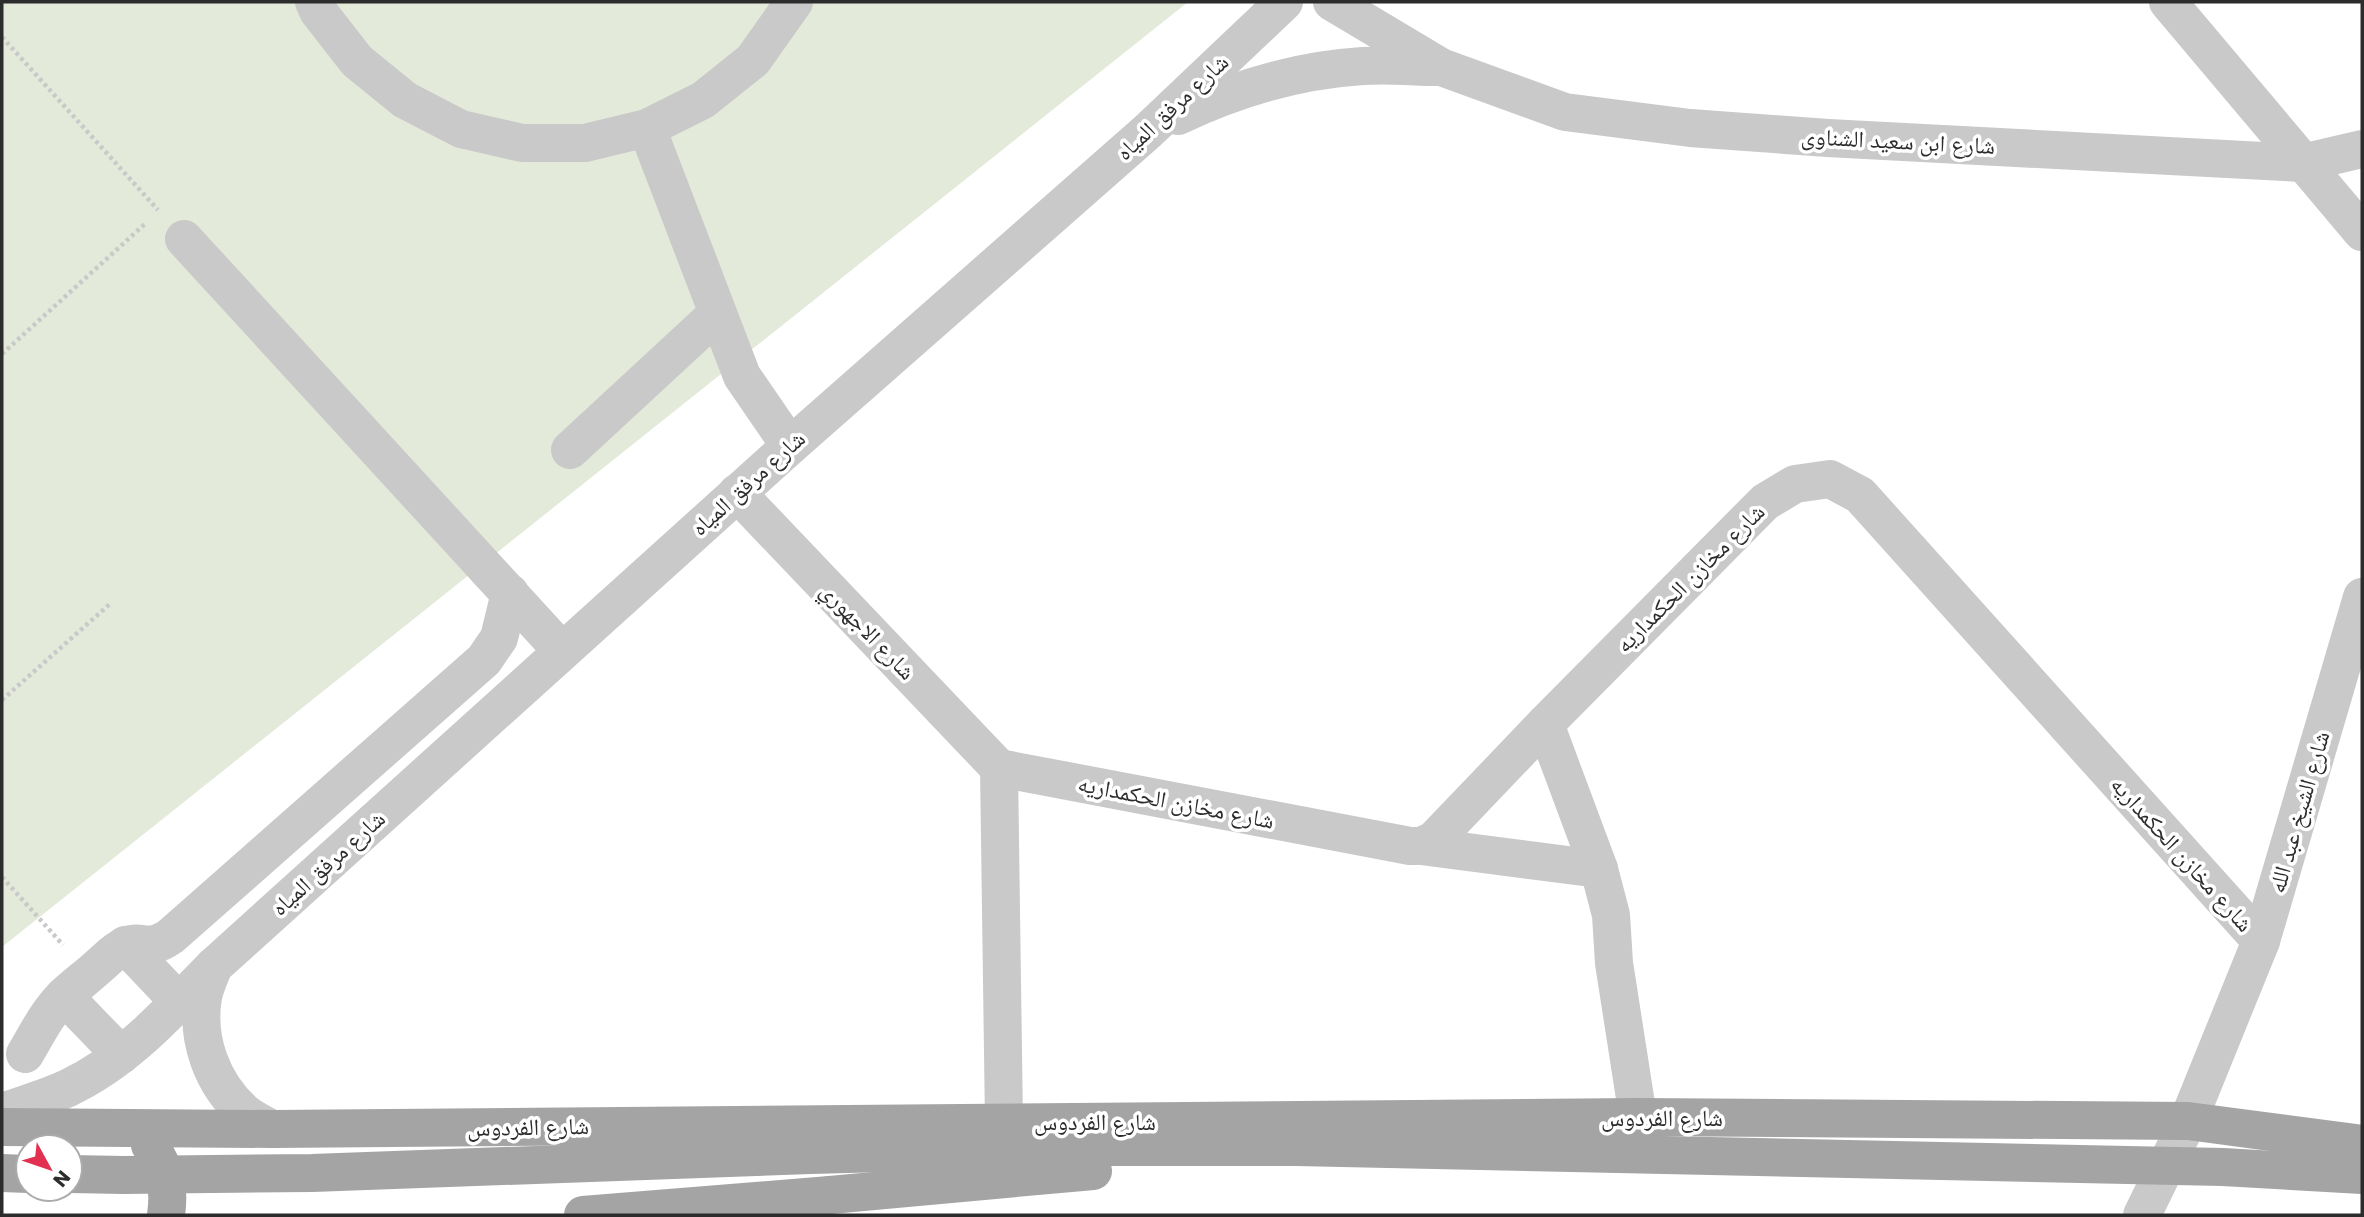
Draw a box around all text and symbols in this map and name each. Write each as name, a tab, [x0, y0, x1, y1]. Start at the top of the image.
street label: شارع مرفق المياه	[1109, 46, 1235, 168]
street label: شارع ابن سعيد الشناوى	[1800, 120, 1996, 162]
street label: شارع مرفق المياه	[684, 423, 812, 543]
street label: شارع مخازن الحكمداريه	[1608, 496, 1772, 660]
street label: شارع الاجهوري	[811, 575, 923, 689]
street label: شارع الشيخ عبد الله	[2261, 727, 2337, 897]
street label: شارع مخازن الحكمداريه	[1075, 767, 1277, 837]
street label: شارع مخازن الحكمداريه	[2103, 769, 2261, 939]
street label: شارع مرفق المياه	[264, 803, 392, 923]
street label: شارع الفردوس	[1601, 1102, 1723, 1134]
street label: شارع الفردوس	[1034, 1106, 1156, 1138]
street label: شارع الفردوس	[467, 1110, 589, 1144]
north arrow	[14, 1133, 84, 1203]
text: N	[47, 1164, 77, 1193]

